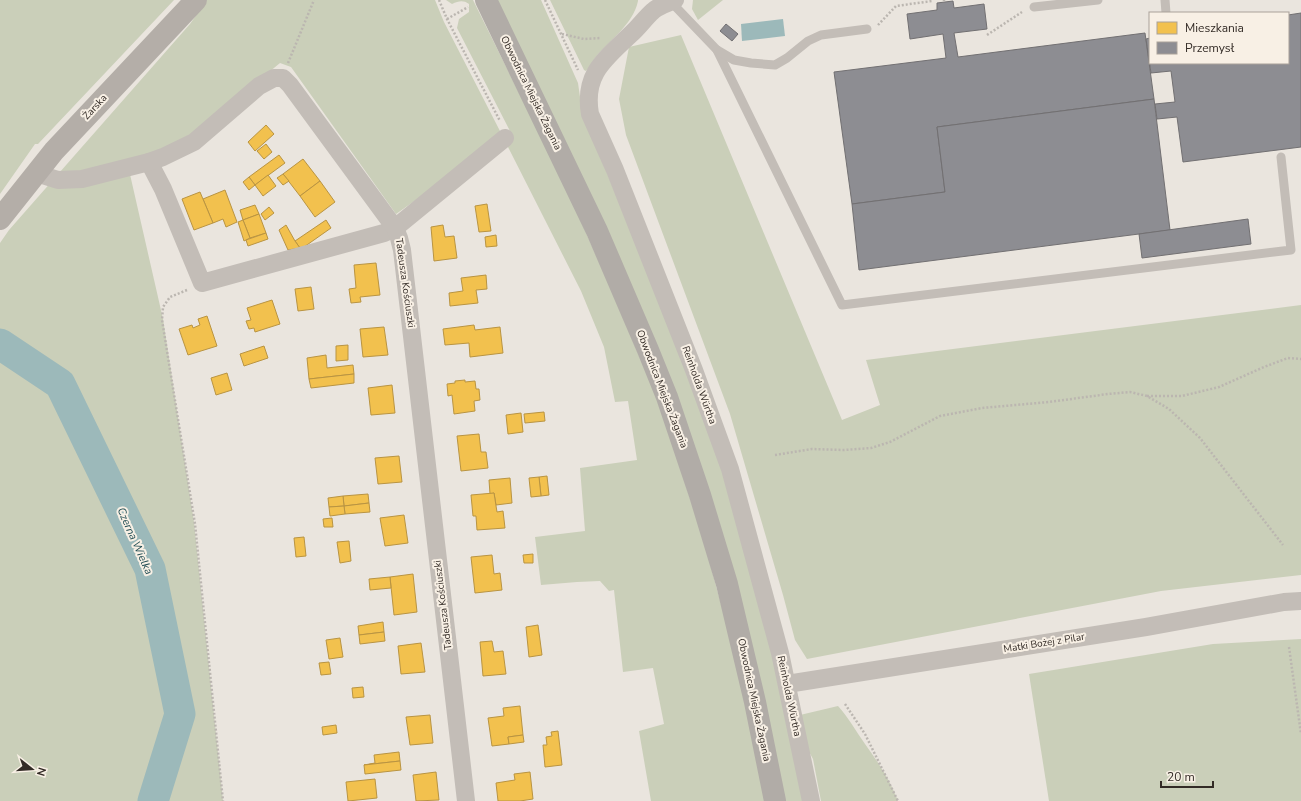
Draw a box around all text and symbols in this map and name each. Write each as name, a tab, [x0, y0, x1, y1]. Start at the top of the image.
legend	[1149, 12, 1289, 64]
text: Mieszkania	[1185, 20, 1244, 36]
street label: Obwodnica Miejska Żagania	[497, 34, 565, 152]
text: Przemysł	[1185, 40, 1235, 56]
street label: Żarska	[80, 91, 110, 123]
street label: Tadeusza Kościuszki	[392, 237, 418, 329]
street label: Obwodnica Miejska Żagania	[633, 328, 691, 450]
street label: Reinholda Würtha	[678, 344, 720, 426]
water label: Czerna Wielka	[114, 505, 157, 577]
street label: Tadeusza Kościuszki	[431, 559, 455, 651]
street label: Matki Bożej z Pilar	[1002, 630, 1086, 656]
street label: Obwodnica Miejska Żagania	[734, 637, 774, 763]
street label: Reinholda Würtha	[774, 654, 804, 738]
north arrow	[12, 749, 52, 789]
scale bar	[1161, 763, 1213, 789]
text: N	[33, 766, 49, 778]
text: 20 m	[1167, 769, 1195, 785]

